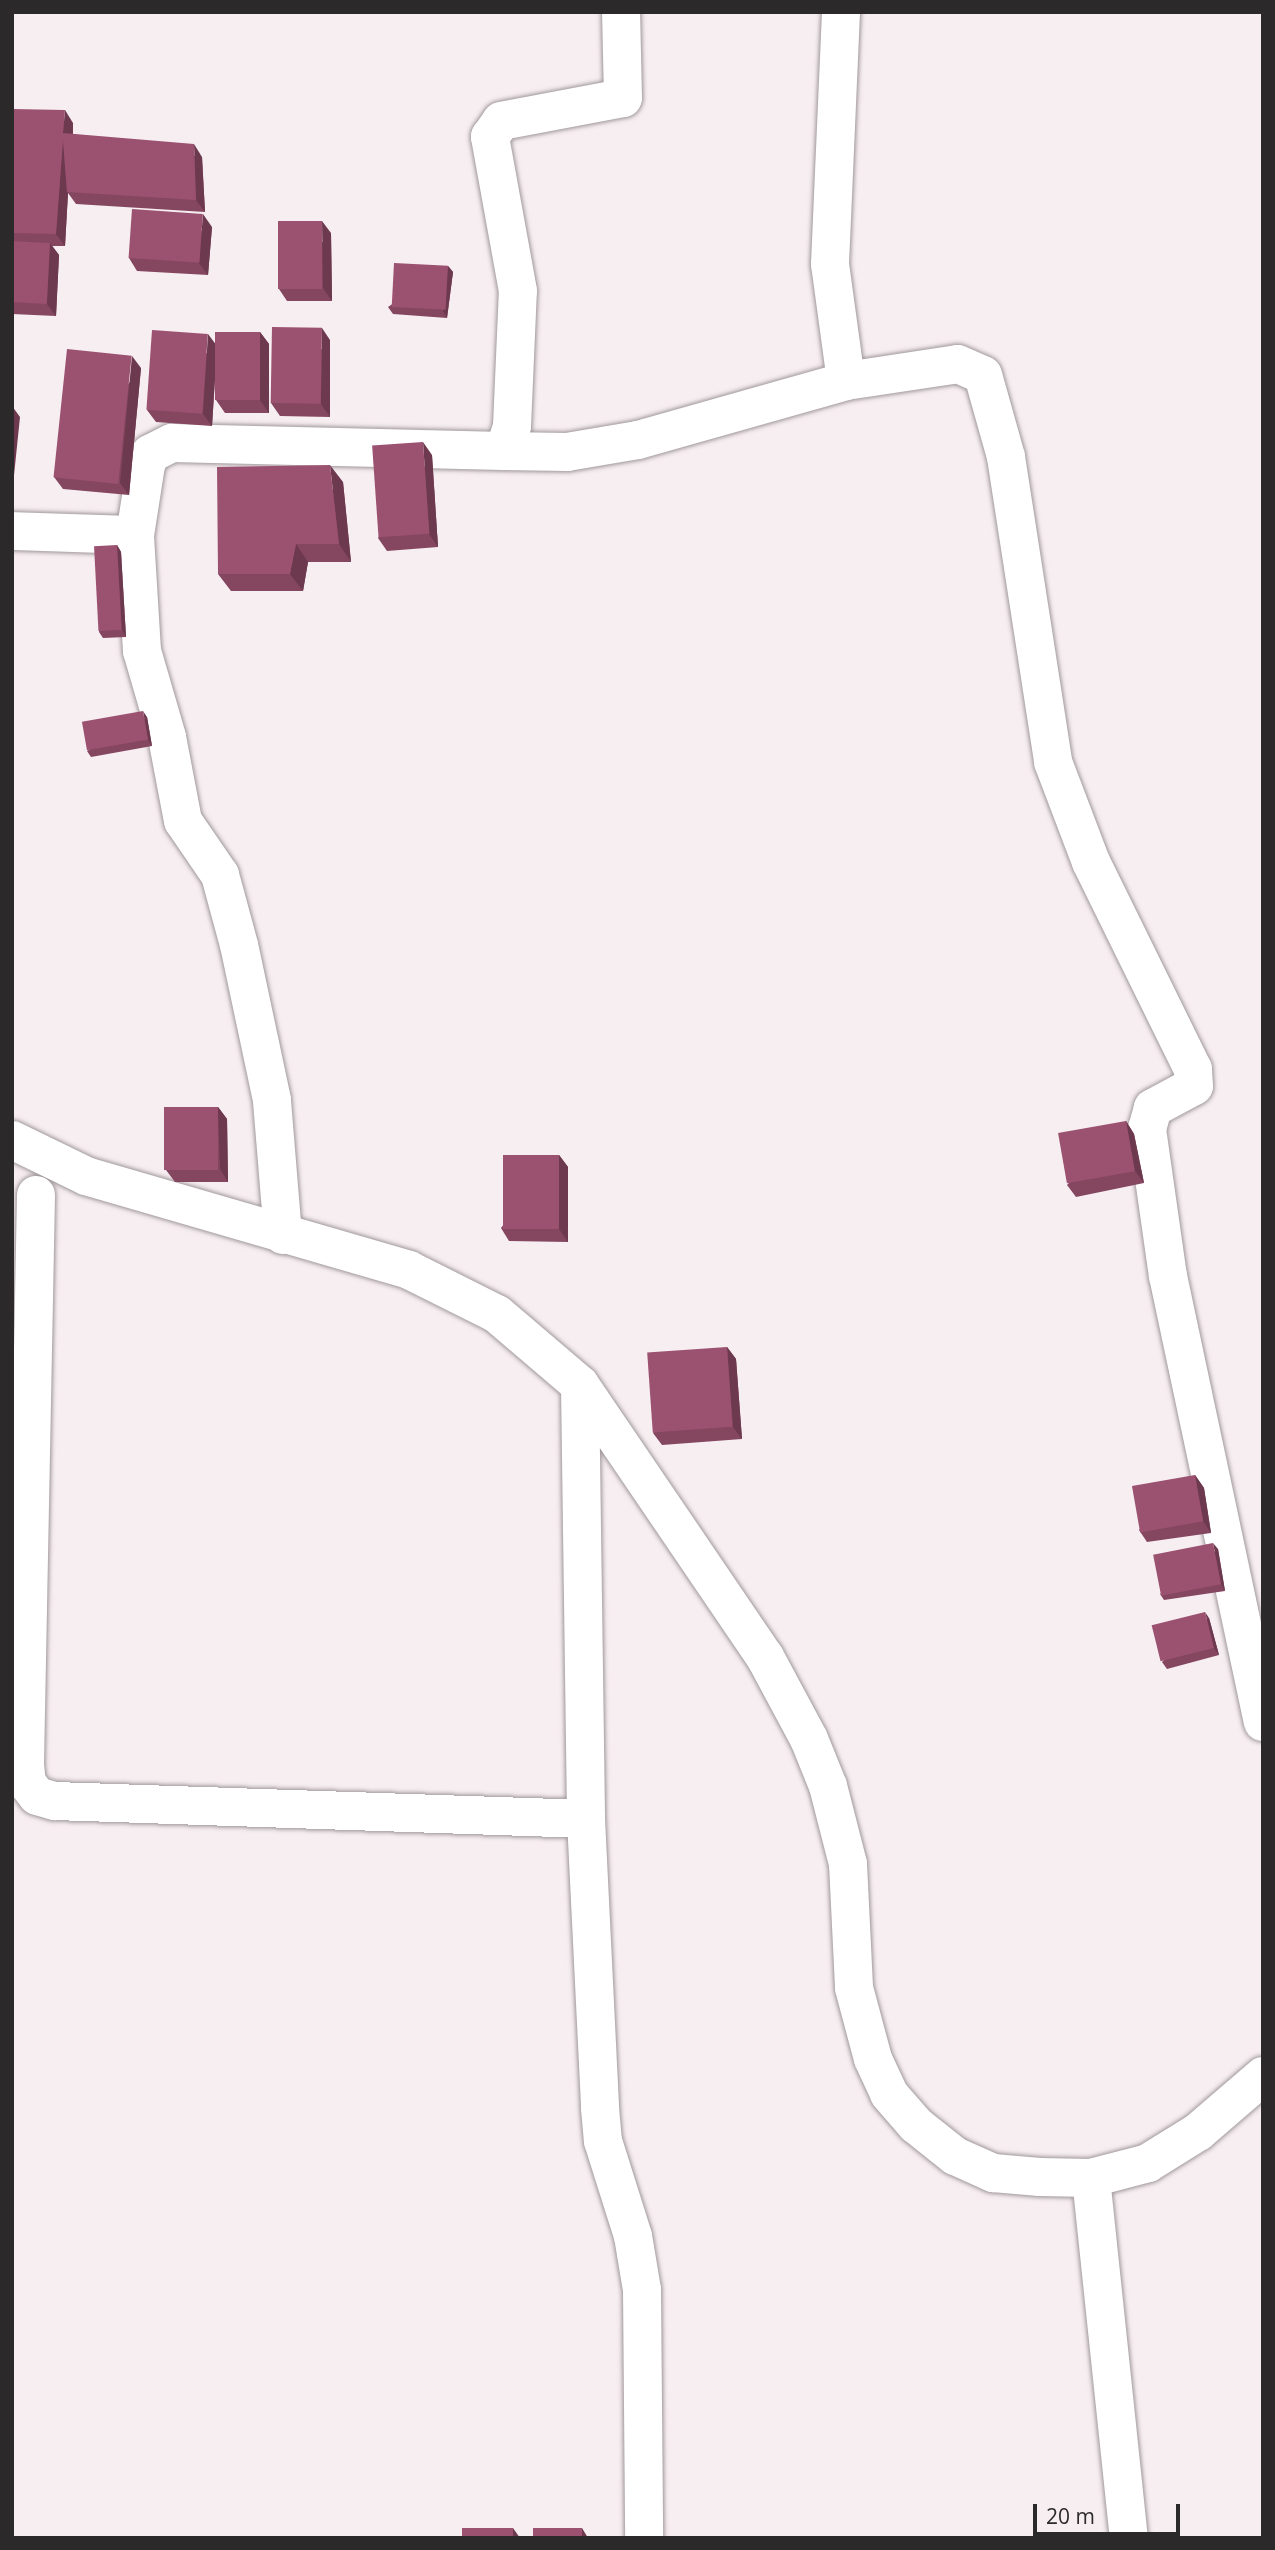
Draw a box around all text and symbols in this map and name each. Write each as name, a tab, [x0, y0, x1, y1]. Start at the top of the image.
scale bar	[1037, 2490, 1184, 2534]
text: 20 m	[1046, 2502, 1095, 2530]

